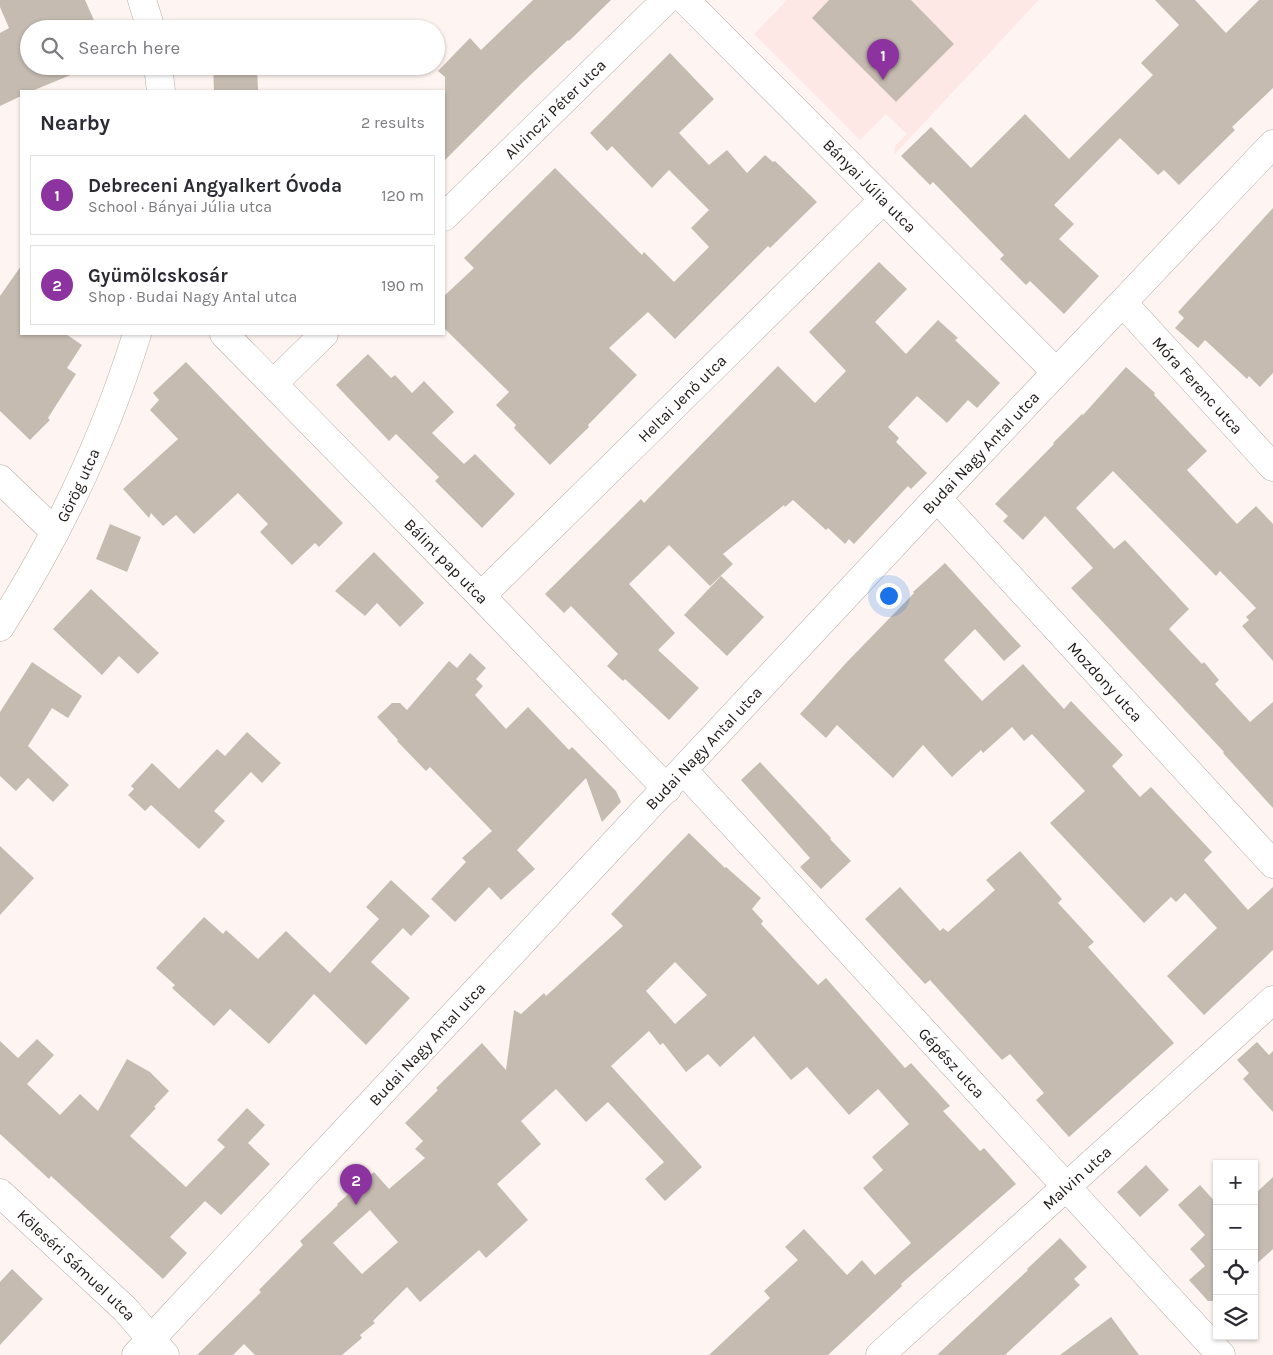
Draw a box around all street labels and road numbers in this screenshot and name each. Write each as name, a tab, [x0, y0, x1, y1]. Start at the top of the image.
street label: Alvinczi Péter utca	[501, 55, 610, 163]
street label: Bányai Júlia utca	[819, 135, 920, 237]
street label: Móra Ferenc utca	[1148, 333, 1247, 438]
street label: Heltai Jenő utca	[634, 351, 730, 446]
street label: Budai Nagy Antal utca	[918, 388, 1043, 518]
street label: Görög utca	[53, 445, 104, 525]
street label: Bálint pap utca	[400, 515, 492, 608]
street label: Mozdony utca	[1064, 638, 1146, 726]
street label: Budai Nagy Antal utca	[642, 683, 766, 814]
street label: Budai Nagy Antal utca	[365, 979, 489, 1110]
street label: Gépész utca	[915, 1024, 989, 1102]
street label: Malvin utca	[1039, 1142, 1115, 1214]
street label: Köleséri Sámuel utca	[13, 1205, 140, 1324]

